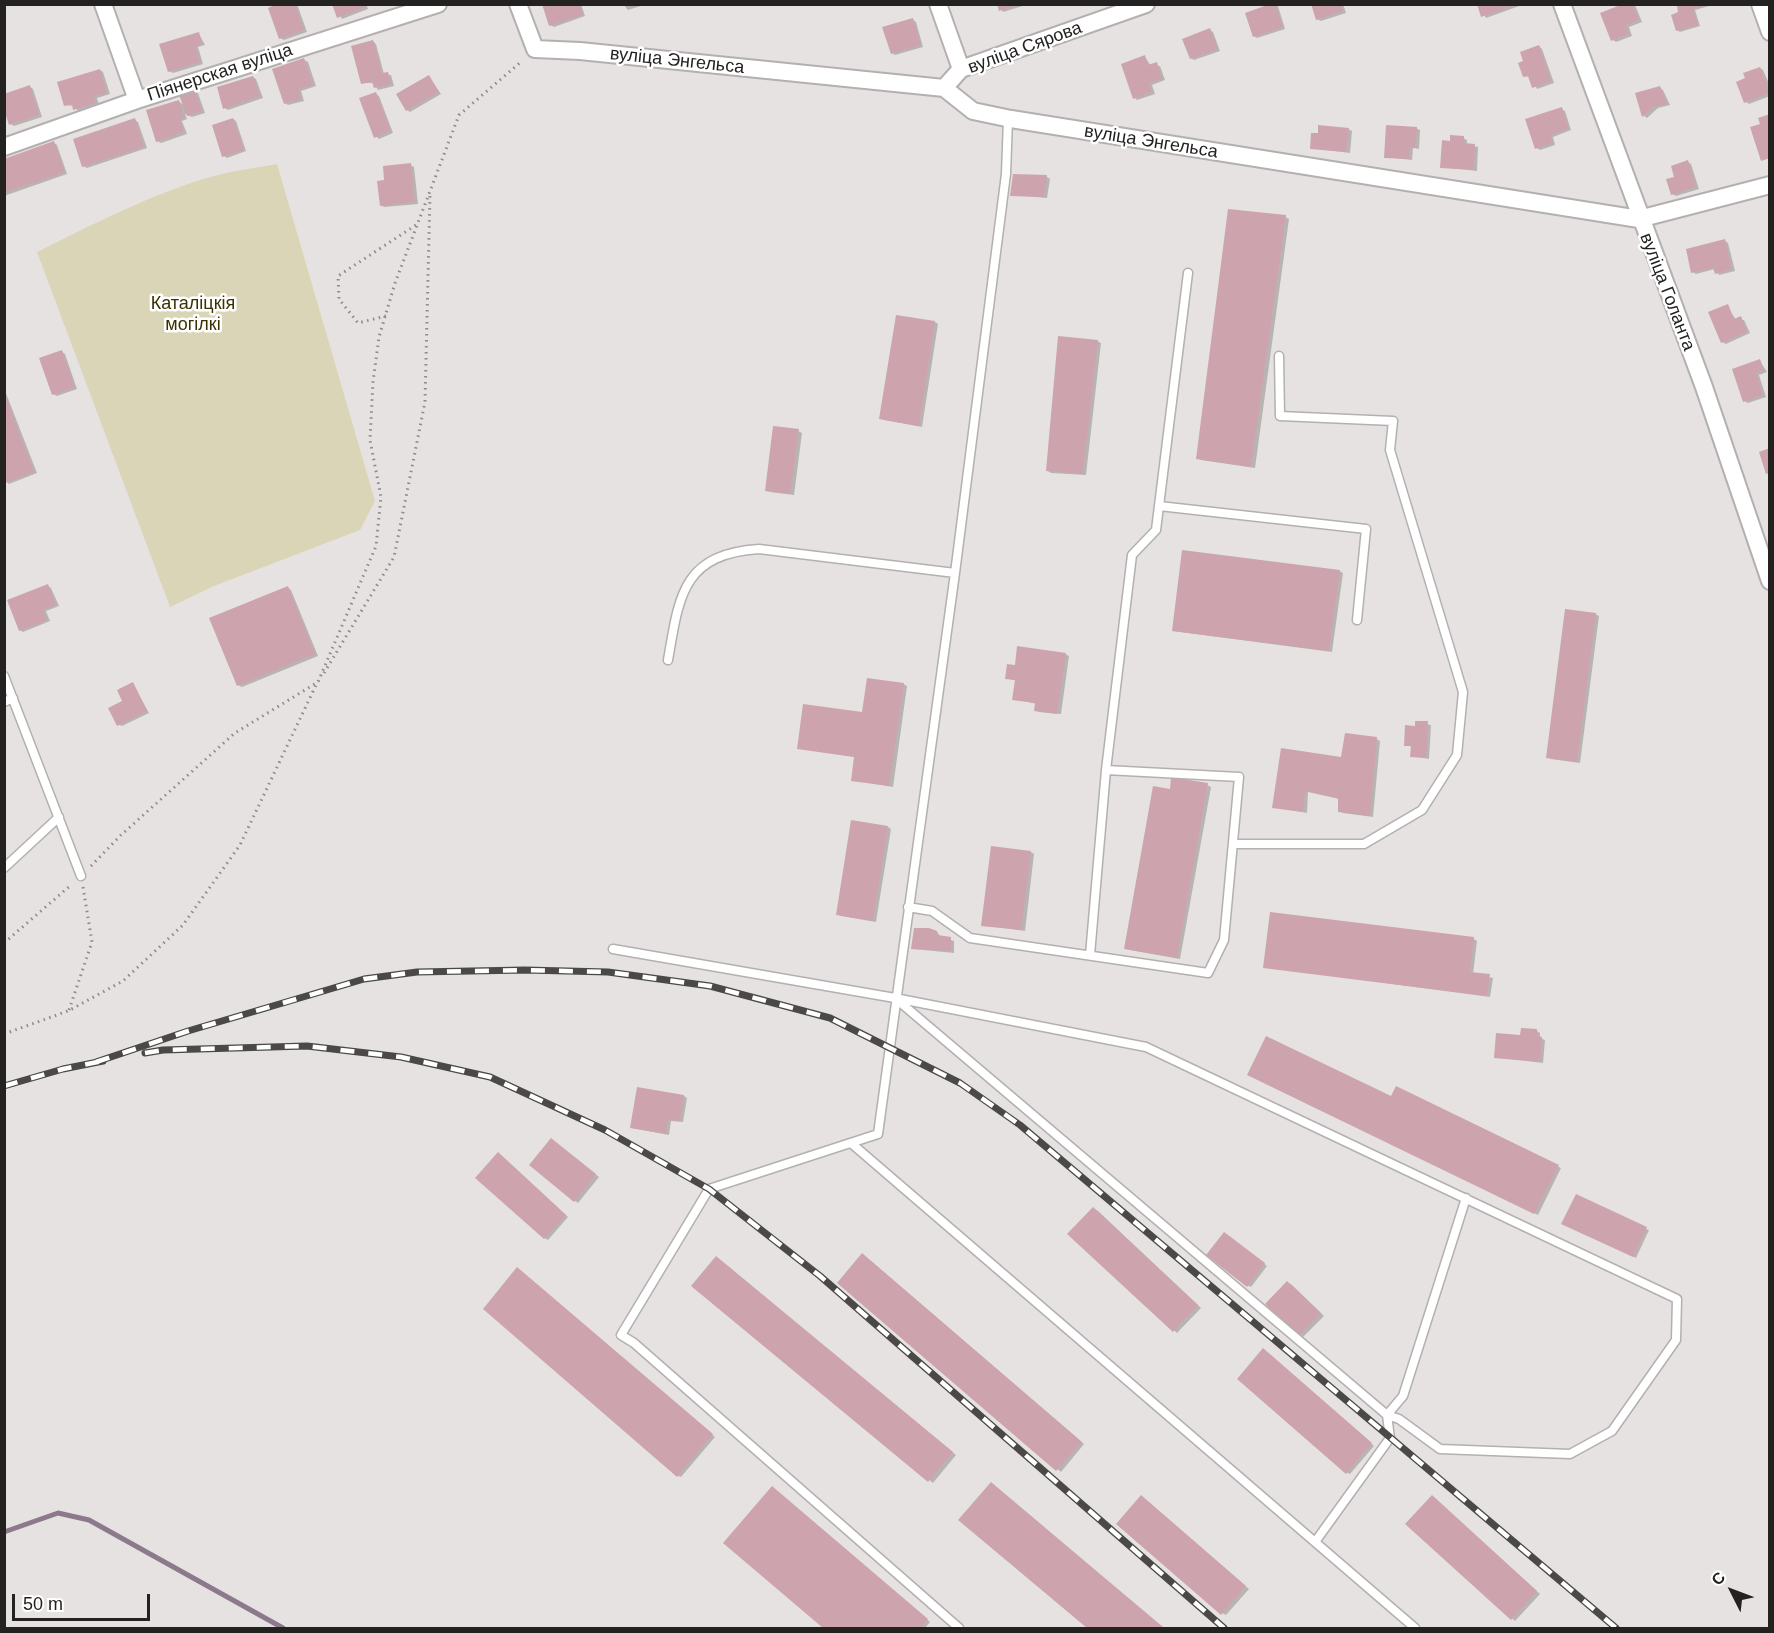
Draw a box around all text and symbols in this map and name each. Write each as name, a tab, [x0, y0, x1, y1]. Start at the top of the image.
street label: вуліца Сярова	[965, 17, 1085, 79]
street label: Піянерская вуліца	[145, 39, 295, 107]
street label: вуліца Энгельса	[609, 43, 745, 79]
street label: вуліца Энгельса	[1083, 121, 1219, 163]
street label: вуліца Голанта	[1635, 230, 1699, 354]
park label: Каталіцкія могілкі	[151, 293, 235, 336]
north arrow	[1702, 1561, 1762, 1621]
text: С	[1708, 1569, 1728, 1589]
scale bar	[15, 1582, 153, 1620]
text: 50 m	[23, 1594, 63, 1614]

